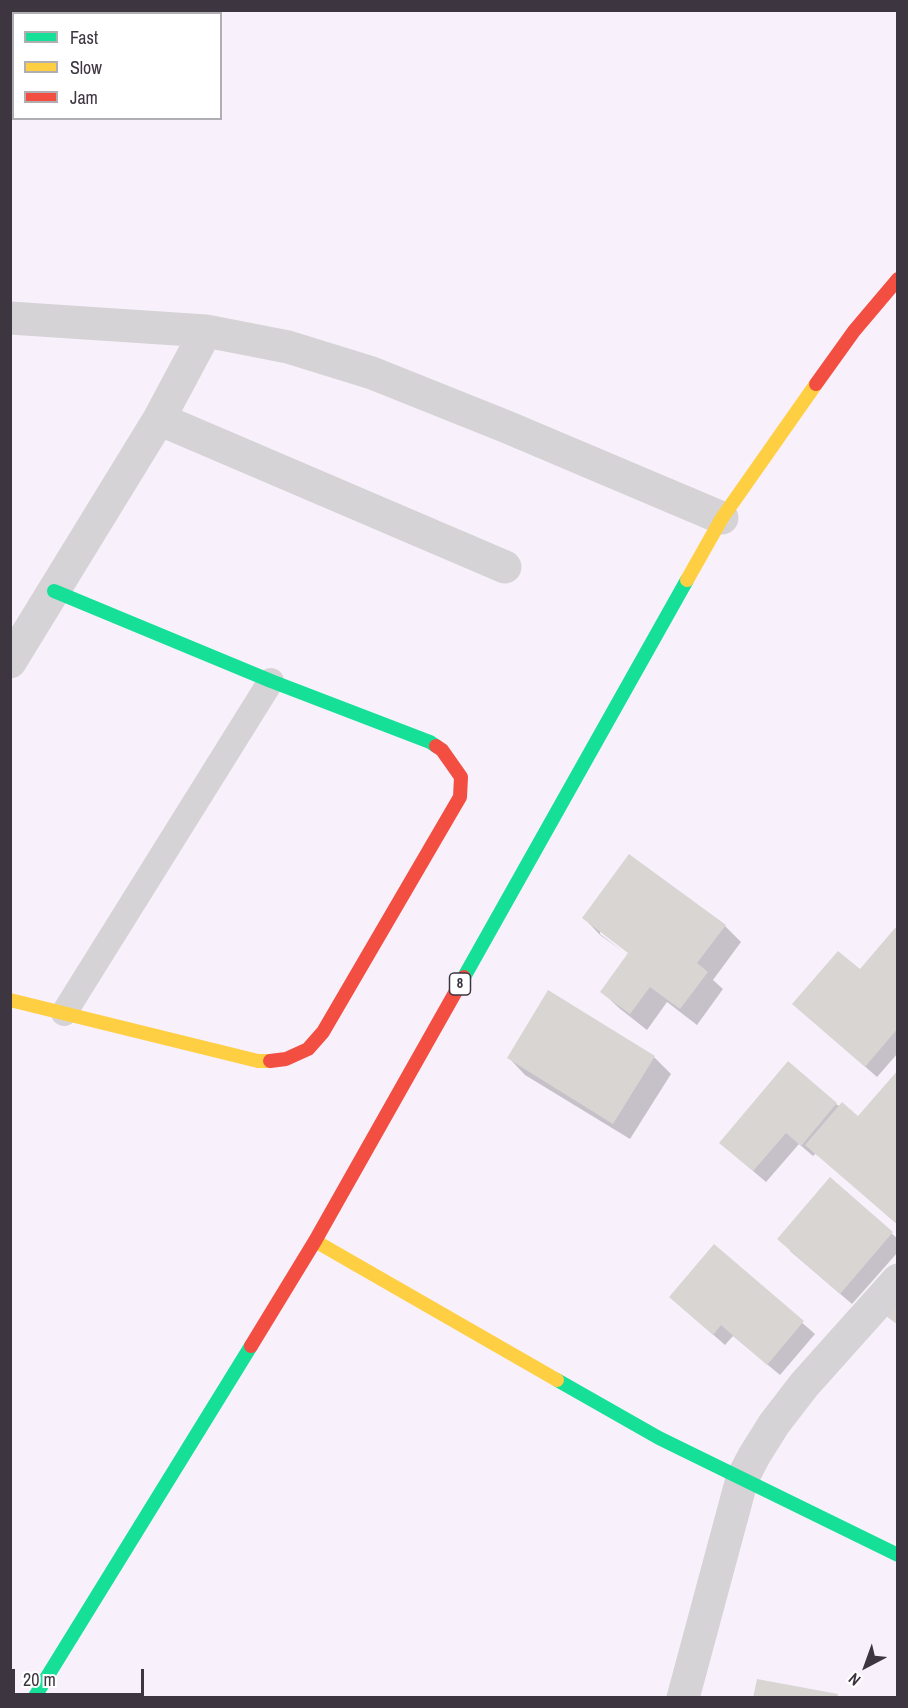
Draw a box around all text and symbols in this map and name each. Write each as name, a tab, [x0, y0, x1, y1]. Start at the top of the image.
legend	[12, 12, 222, 120]
text: Fast	[70, 25, 98, 50]
text: Slow	[70, 55, 102, 80]
text: Jam	[70, 85, 98, 110]
road number: 8	[450, 973, 470, 995]
north arrow	[836, 1636, 896, 1696]
scale bar	[15, 1657, 147, 1695]
text: 20 m	[23, 1667, 56, 1692]
text: N	[843, 1668, 865, 1691]

